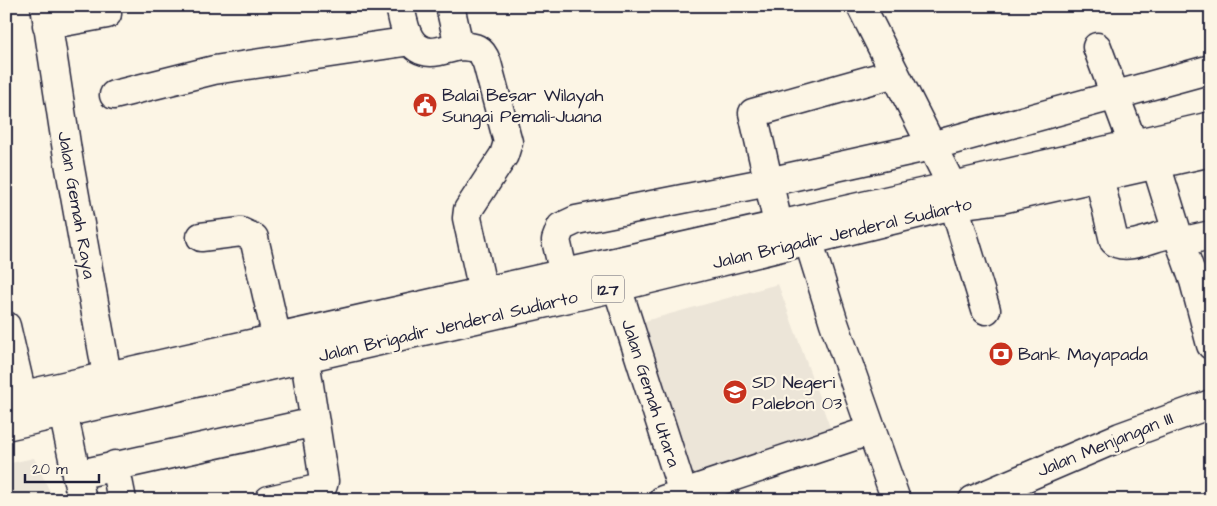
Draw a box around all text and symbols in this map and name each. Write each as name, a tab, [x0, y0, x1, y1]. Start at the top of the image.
place label: Balai Besar Wilayah Sungai Pemali-Juana	[442, 83, 603, 130]
public building icon: Balai Besar Wilayah Sungai Pemali-Juana	[412, 92, 438, 118]
street label: Jalan Gemah Raya	[50, 129, 102, 281]
street label: Jalan Brigadir Jenderal Sudiarto	[710, 191, 974, 276]
road number: 127	[592, 276, 624, 302]
street label: Jalan Brigadir Jenderal Sudiarto	[316, 284, 580, 369]
street label: Jalan Gemah Utara	[615, 316, 686, 470]
bank icon: Bank Mayapada	[988, 341, 1014, 367]
place label: Bank Mayapada	[1018, 342, 1148, 368]
place label: SD Negeri Palebon 03	[752, 370, 842, 416]
school or university icon: SD Negeri Palebon 03	[722, 379, 748, 405]
street label: Jalan Menjangan III	[1033, 406, 1177, 484]
scale bar	[25, 451, 99, 483]
text: 20 m	[32, 459, 68, 480]

